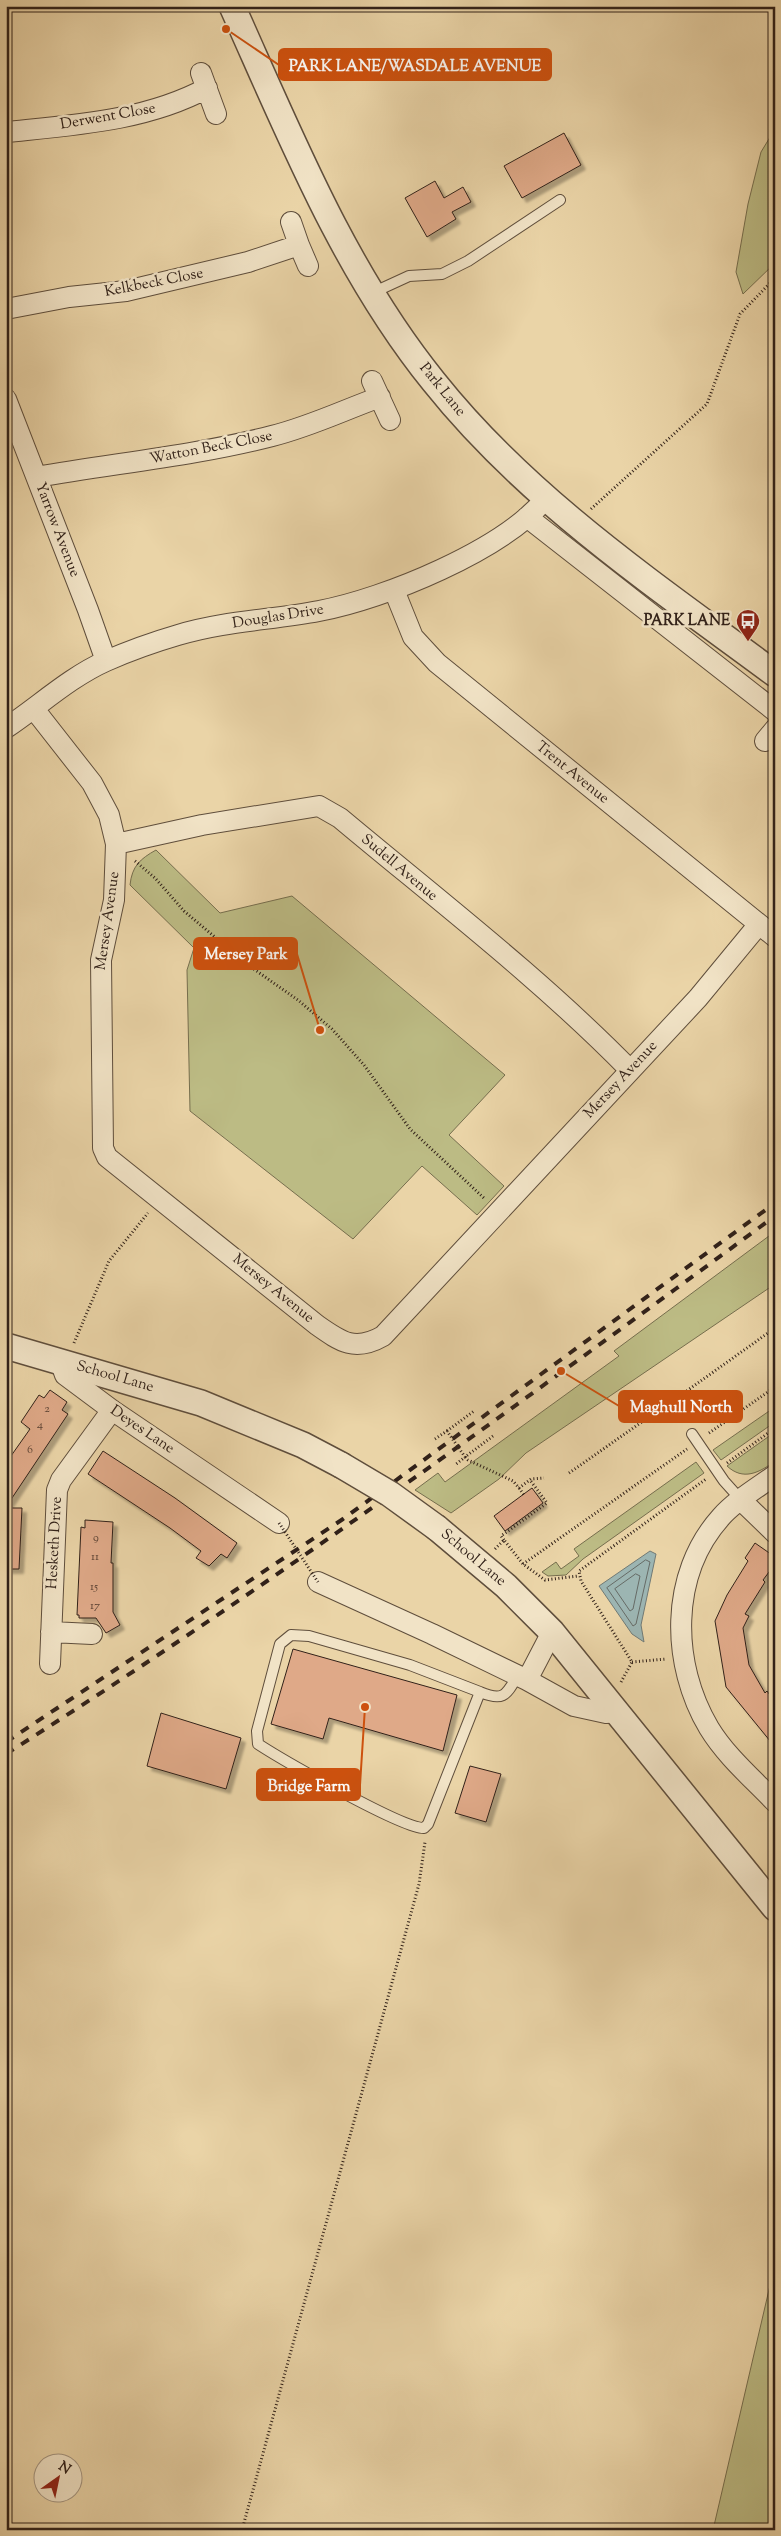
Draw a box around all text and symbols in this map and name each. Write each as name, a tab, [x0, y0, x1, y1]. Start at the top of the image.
callout: PARK LANE/WASDALE AVENUE	[279, 49, 551, 80]
text: PARK LANE/WASDALE AVENUE	[289, 56, 542, 79]
street label: Derwent Close	[59, 98, 157, 136]
street label: Kelkbeck Close	[103, 263, 205, 303]
street label: Park Lane	[414, 359, 470, 421]
street label: Watton Beck Close	[148, 426, 274, 470]
street label: Yarrow Avenue	[29, 480, 85, 580]
street label: Douglas Drive	[231, 599, 325, 635]
bus stop icon: PARK LANE	[735, 608, 761, 642]
place label: PARK LANE	[644, 611, 731, 632]
street label: Trent Avenue	[531, 737, 613, 809]
street label: Sudell Avenue	[356, 830, 442, 906]
street label: Mersey Avenue	[91, 870, 125, 972]
callout: Mersey Park	[194, 938, 297, 969]
text: Mersey Park	[204, 944, 288, 967]
street label: Mersey Avenue	[579, 1036, 663, 1124]
street label: Mersey Avenue	[228, 1249, 318, 1329]
street label: School Lane	[74, 1356, 156, 1398]
callout: Maghull North	[619, 1391, 742, 1422]
text: Maghull North	[630, 1397, 733, 1420]
house number: 2	[44, 1400, 50, 1418]
street label: Deyes Lane	[106, 1401, 178, 1459]
house number: 4	[37, 1416, 43, 1434]
house number: 6	[27, 1441, 33, 1459]
street label: Hesketh Drive	[42, 1496, 68, 1590]
street label: School Lane	[436, 1524, 510, 1592]
house number: 9	[93, 1529, 99, 1547]
house number: 11	[91, 1548, 99, 1566]
house number: 15	[90, 1578, 98, 1596]
house number: 17	[90, 1597, 100, 1615]
callout: Bridge Farm	[257, 1769, 360, 1800]
text: Bridge Farm	[267, 1776, 351, 1799]
north arrow	[32, 2454, 82, 2504]
text: N	[54, 2457, 74, 2480]

